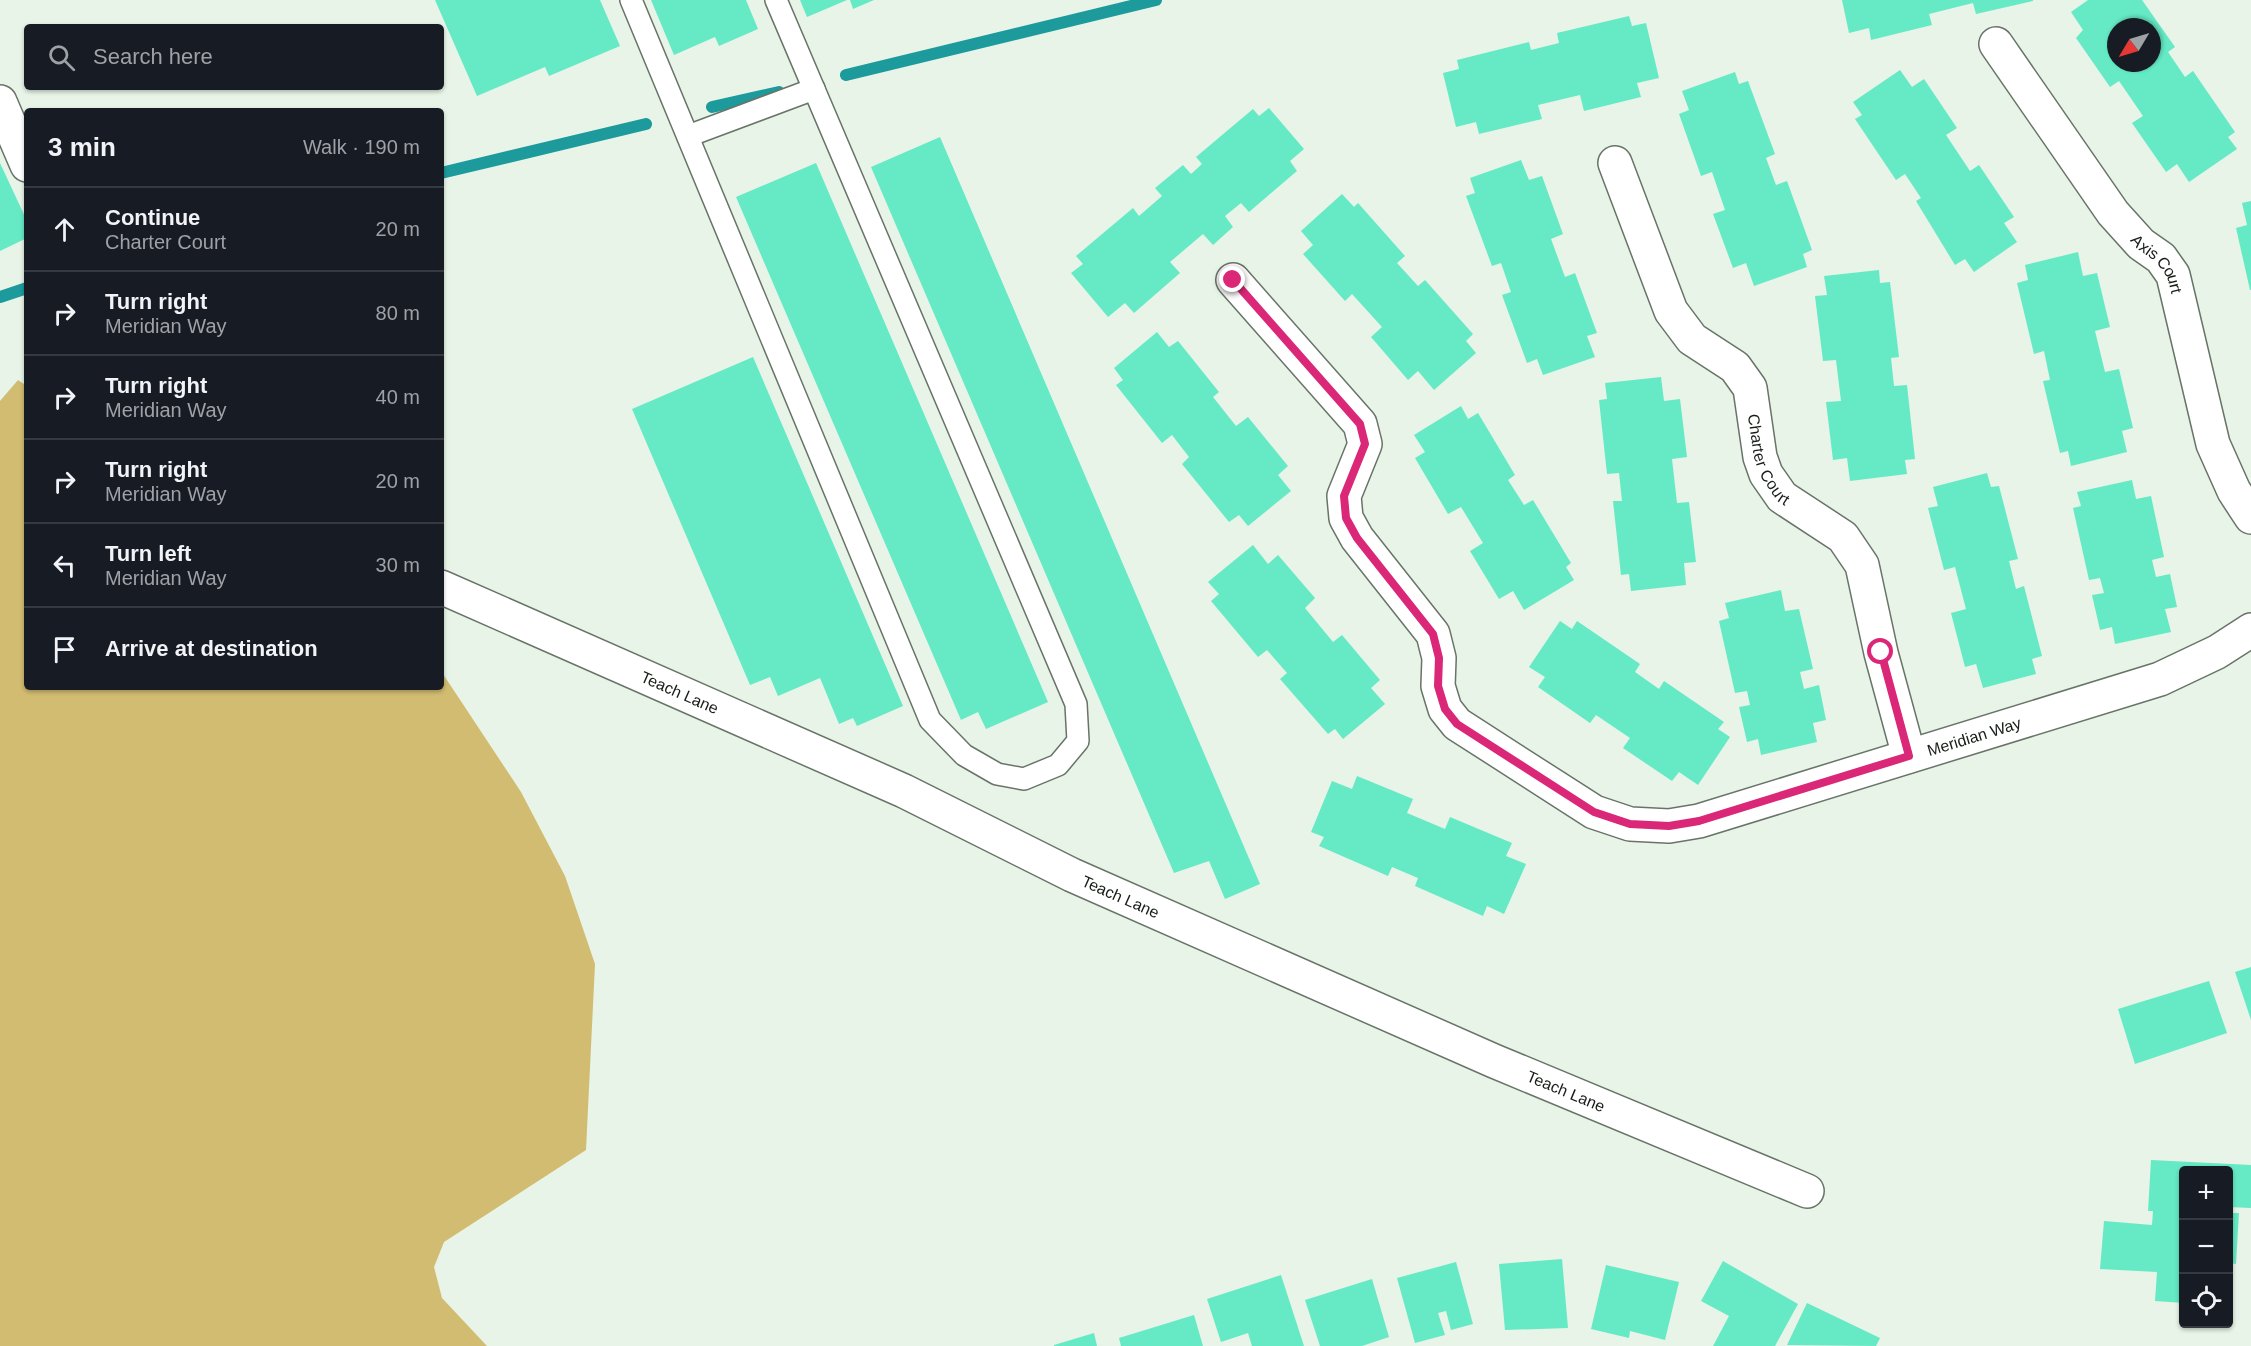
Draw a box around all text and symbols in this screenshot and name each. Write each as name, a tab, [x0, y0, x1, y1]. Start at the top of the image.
north arrow	[2107, 18, 2161, 72]
search box	[24, 24, 444, 90]
icon: search	[45, 41, 78, 74]
text: Search here	[93, 44, 213, 69]
text: 3 min	[48, 132, 116, 162]
text: Walk · 190 m	[303, 136, 420, 158]
text: Continue	[105, 205, 200, 230]
icon: ahead	[48, 213, 81, 246]
text: 20 m	[376, 218, 420, 240]
text: Charter Court	[105, 231, 226, 253]
street label: Axis Court	[2128, 231, 2186, 295]
route end	[1219, 266, 1245, 292]
text: Turn right	[105, 289, 207, 314]
icon: right	[48, 297, 81, 330]
text: 80 m	[376, 302, 420, 324]
text: Meridian Way	[105, 315, 227, 337]
text: Turn right	[105, 373, 207, 398]
icon: right	[48, 381, 81, 414]
text: 40 m	[376, 386, 420, 408]
text: Meridian Way	[105, 399, 227, 421]
street label: Charter Court	[1745, 413, 1793, 508]
text: Turn right	[105, 457, 207, 482]
icon: right	[48, 465, 81, 498]
text: 20 m	[376, 470, 420, 492]
text: Meridian Way	[105, 483, 227, 505]
text: Turn left	[105, 541, 191, 566]
icon: left	[48, 549, 81, 582]
text: 30 m	[376, 554, 420, 576]
text: Meridian Way	[105, 567, 227, 589]
icon: arrive	[48, 633, 81, 666]
text: Arrive at destination	[105, 636, 318, 661]
route start	[1867, 638, 1893, 664]
street label: Teach Lane	[639, 668, 721, 717]
street label: Meridian Way	[1925, 714, 2023, 759]
street label: Teach Lane	[1079, 872, 1162, 921]
street label: Teach Lane	[1525, 1067, 1608, 1115]
map controls	[2179, 1166, 2233, 1328]
button: +	[2179, 1166, 2233, 1220]
button: −	[2179, 1220, 2233, 1274]
button: locate	[2179, 1274, 2233, 1328]

